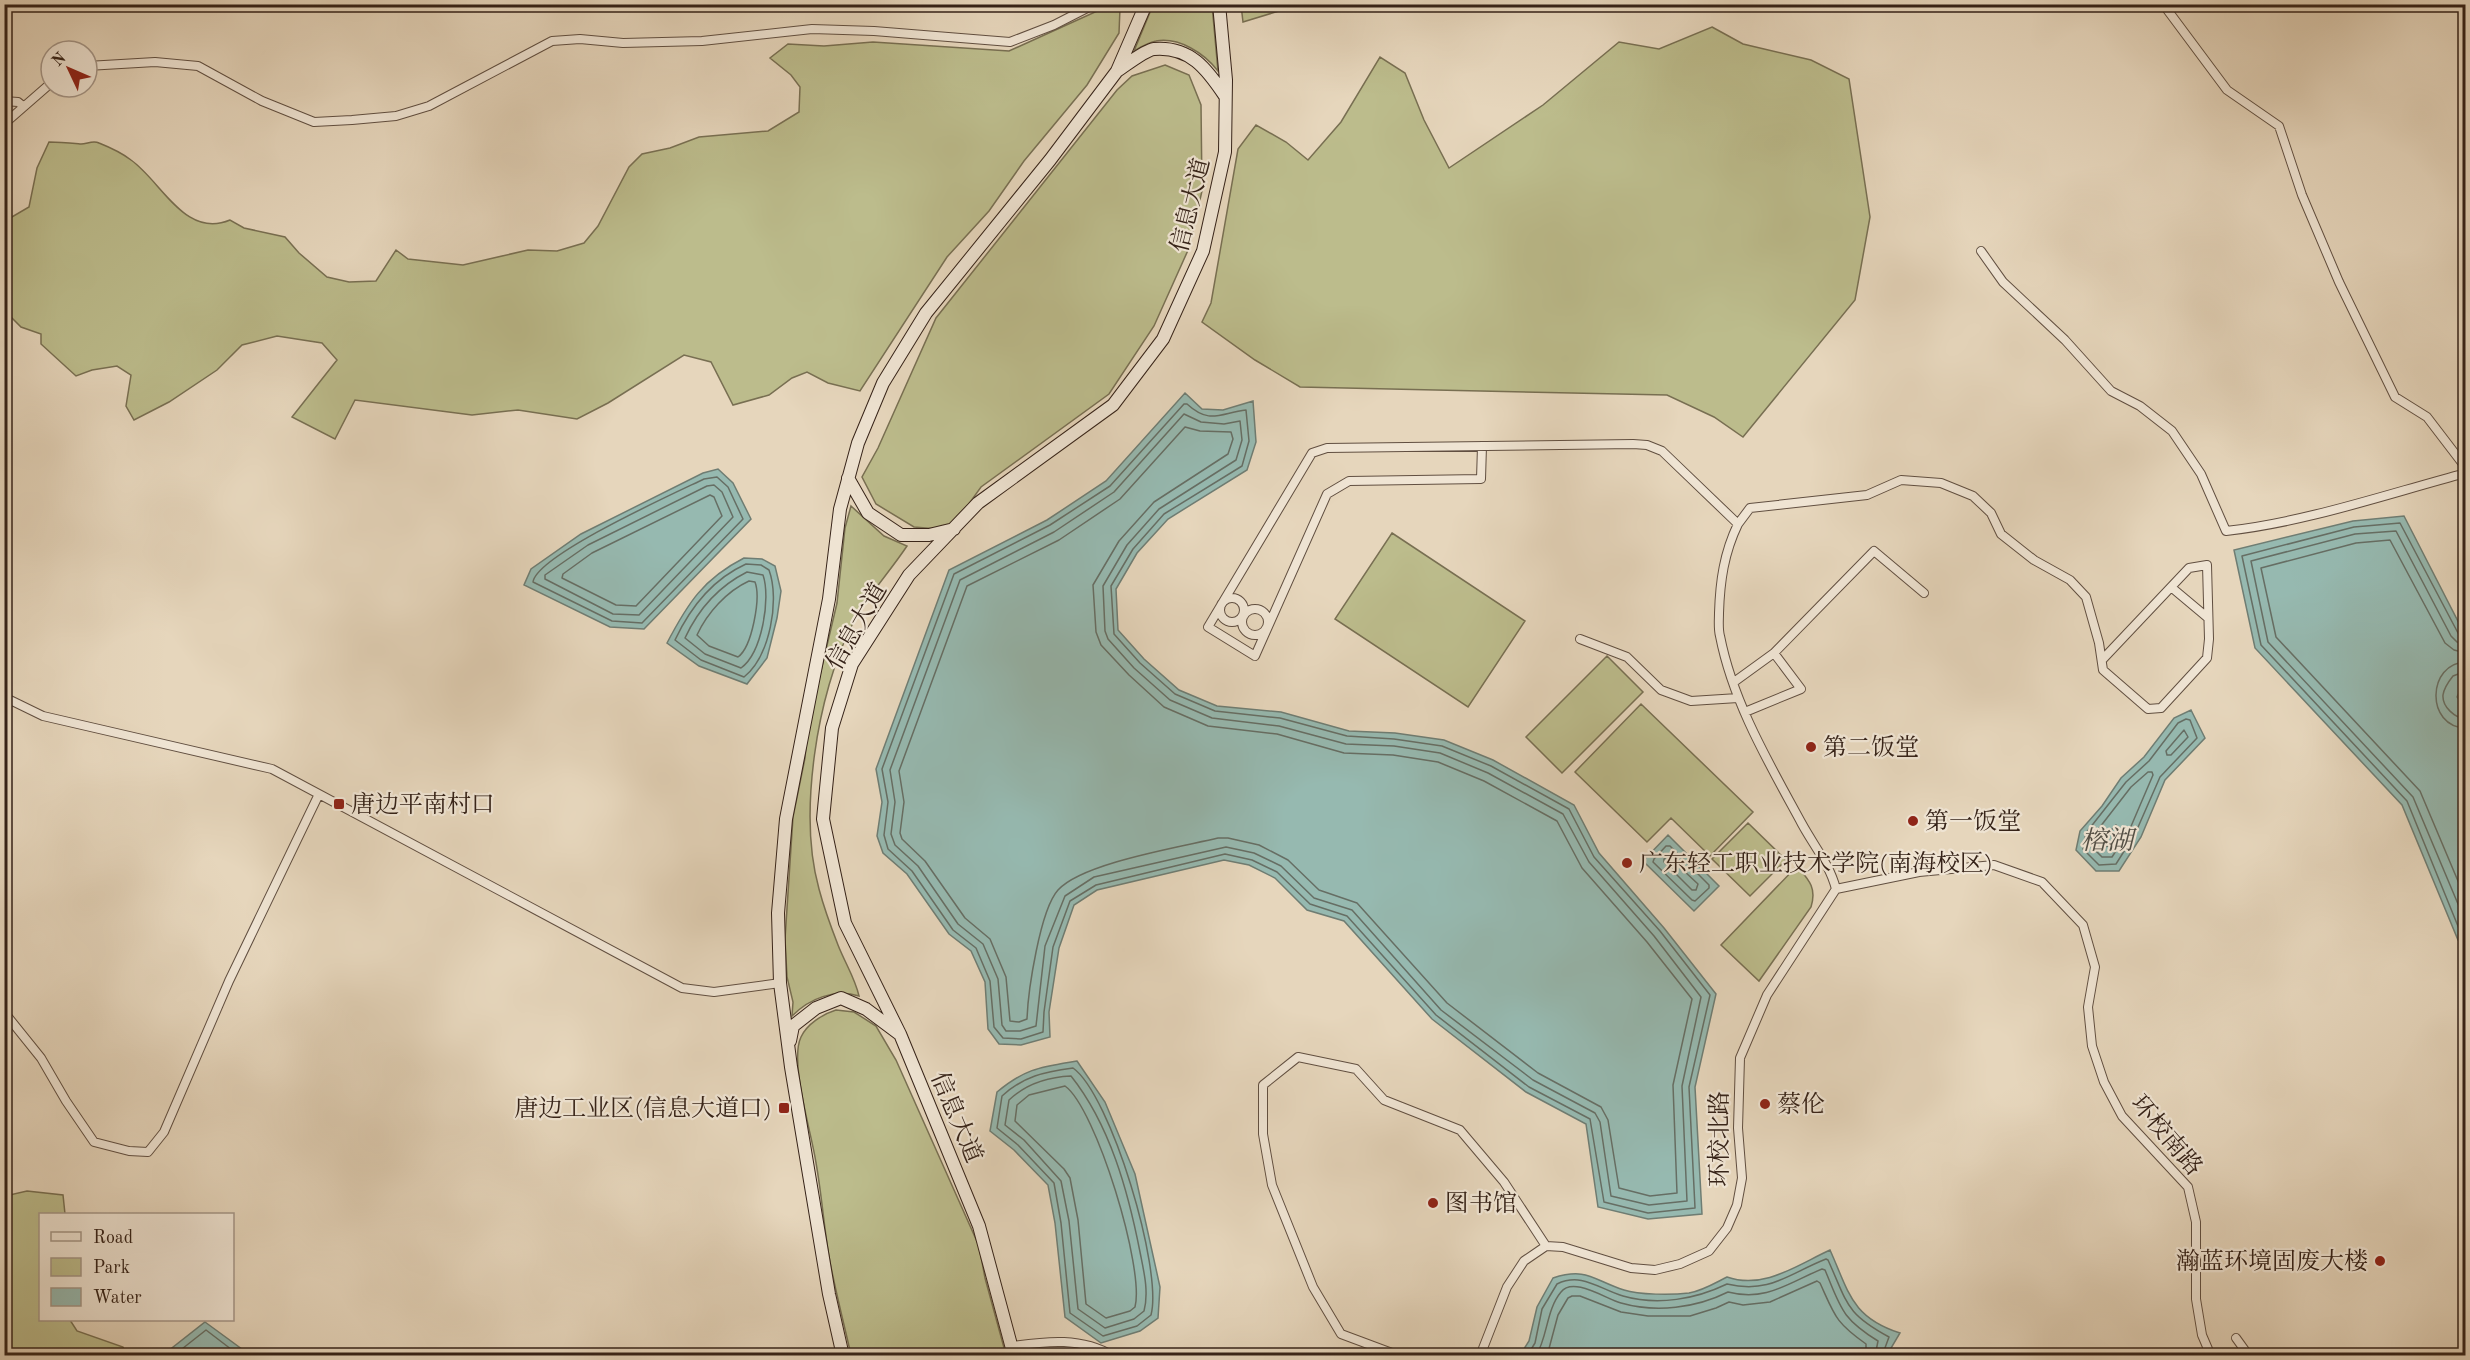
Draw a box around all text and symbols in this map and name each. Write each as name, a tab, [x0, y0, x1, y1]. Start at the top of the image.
north arrow	[39, 39, 99, 99]
text: N	[50, 49, 70, 70]
street label: 信息大道	[1166, 155, 1215, 255]
street label: 信息大道	[821, 578, 892, 675]
place label: 第二饭堂	[1823, 734, 1919, 761]
marker: 第二饭堂	[1804, 740, 1818, 754]
place label: 唐边平南村口	[351, 791, 495, 818]
marker: 唐边平南村口	[332, 797, 346, 811]
place label: 第一饭堂	[1925, 808, 2021, 835]
marker: 第一饭堂	[1906, 814, 1920, 828]
water label: 榕湖	[2081, 827, 2137, 855]
place label: 广东轻工职业技术学院(南海校区)	[1639, 850, 1993, 877]
marker: 广东轻工职业技术学院(南海校区)	[1620, 856, 1634, 870]
street label: 信息大道	[925, 1068, 988, 1167]
street label: 环校南路	[2125, 1090, 2208, 1181]
street label: 环校北路	[1706, 1091, 1733, 1187]
place label: 蔡伦	[1777, 1091, 1825, 1118]
place label: 唐边工业区(信息大道口)	[514, 1095, 772, 1122]
marker: 蔡伦	[1758, 1097, 1772, 1111]
marker: 唐边工业区(信息大道口)	[777, 1101, 791, 1115]
place label: 图书馆	[1445, 1190, 1517, 1217]
marker: 图书馆	[1426, 1196, 1440, 1210]
legend	[39, 1213, 234, 1321]
text: Road	[93, 1229, 133, 1247]
place label: 瀚蓝环境固废大楼	[2176, 1248, 2368, 1275]
marker: 瀚蓝环境固废大楼	[2373, 1254, 2387, 1268]
text: Park	[93, 1259, 130, 1277]
text: Water	[93, 1289, 142, 1307]

